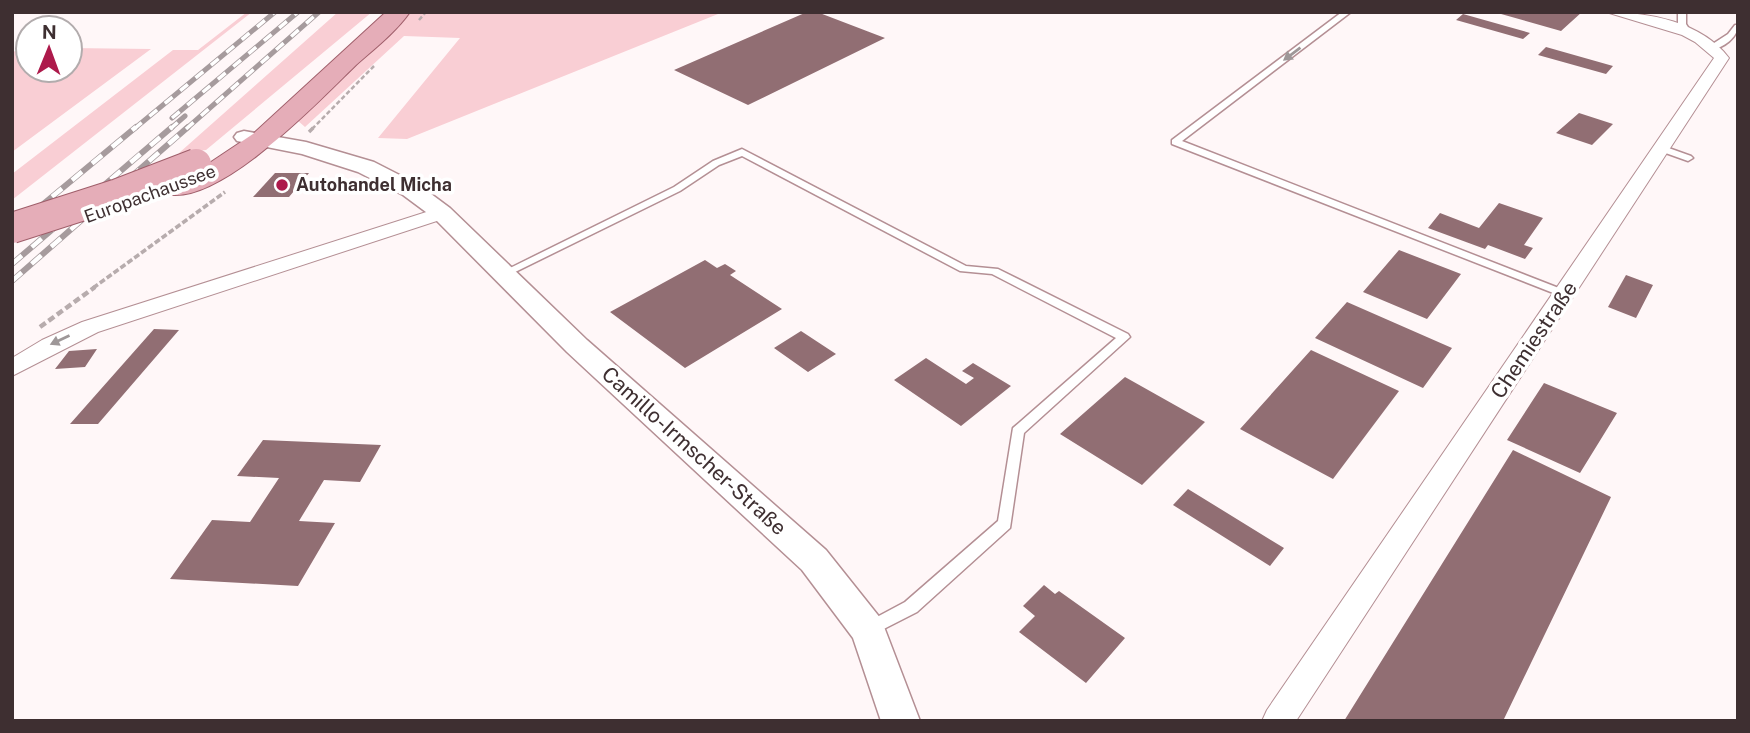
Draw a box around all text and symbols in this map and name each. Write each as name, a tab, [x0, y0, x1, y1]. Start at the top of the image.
north arrow	[14, 14, 84, 84]
text: N	[42, 21, 57, 43]
one-way arrow	[1284, 46, 1302, 61]
street label: Europachaussee	[81, 160, 218, 227]
place label: Autohandel Micha	[296, 174, 452, 195]
marker: Autohandel Micha	[274, 177, 290, 193]
street label: Chemiestraße	[1485, 276, 1582, 403]
one-way arrow	[50, 335, 70, 346]
street label: Camillo-Irmscher-Straße	[597, 361, 792, 540]

